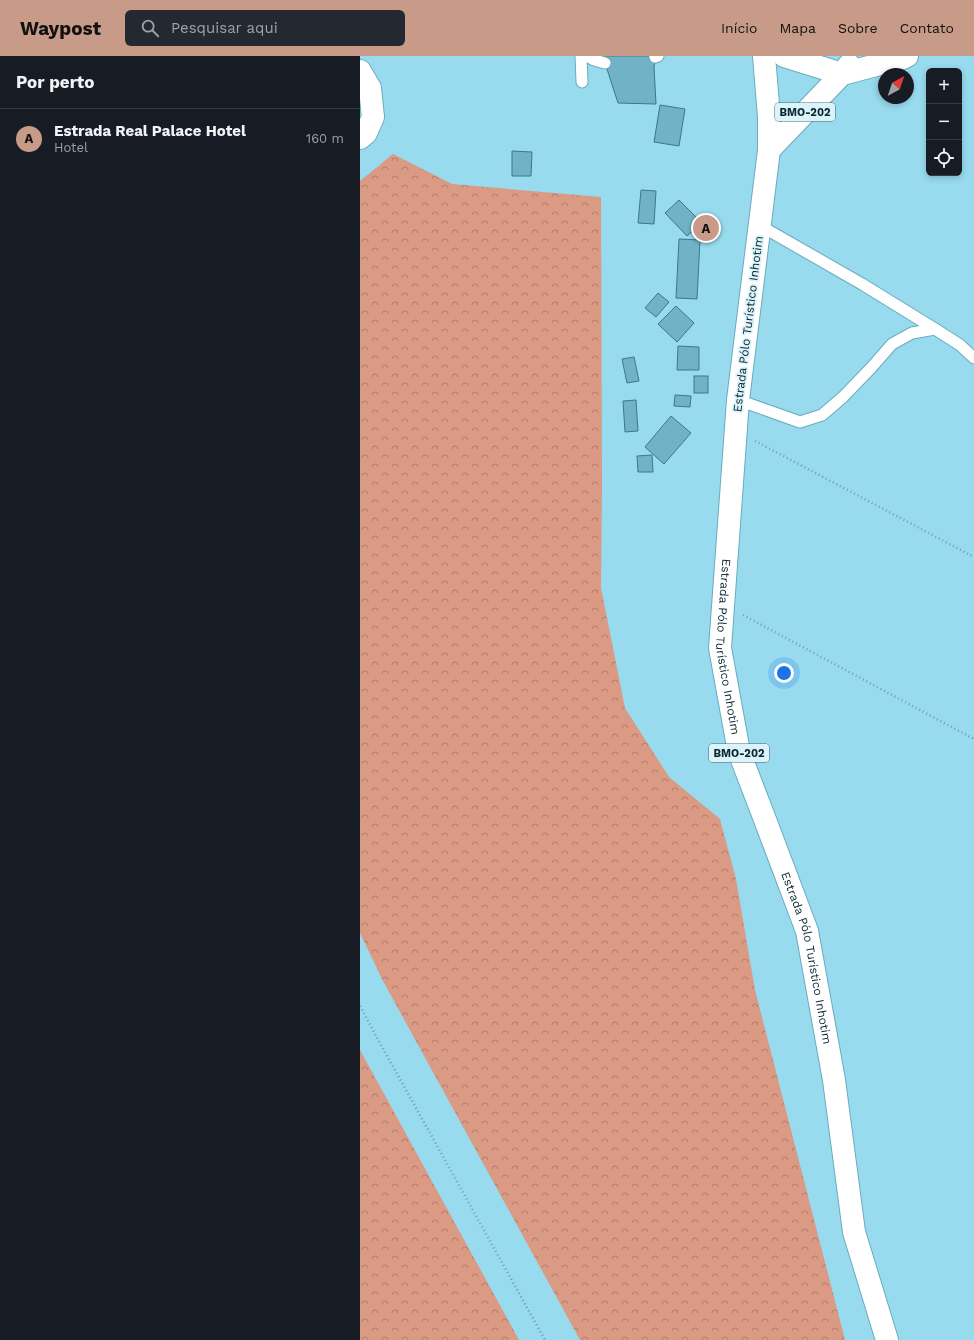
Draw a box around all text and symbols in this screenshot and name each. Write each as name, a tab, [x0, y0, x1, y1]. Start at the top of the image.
search box	[125, 10, 405, 46]
text: Waypost	[20, 17, 101, 40]
icon: search	[139, 17, 161, 39]
text: Pesquisar aqui	[171, 19, 278, 37]
text: Início	[721, 20, 757, 36]
text: Mapa	[779, 20, 816, 36]
text: Sobre	[838, 20, 878, 36]
text: Contato	[900, 20, 954, 36]
north arrow	[878, 68, 914, 104]
map controls	[926, 68, 962, 176]
button: +	[926, 68, 962, 104]
text: Por perto	[16, 72, 94, 92]
road number: BMO-202	[775, 103, 835, 121]
button: −	[926, 104, 962, 140]
text: Estrada Real Palace Hotel	[54, 122, 246, 140]
text: A	[25, 131, 33, 146]
text: 160 m	[306, 131, 344, 146]
text: Hotel	[54, 140, 88, 155]
button: locate	[926, 140, 962, 176]
pin: A	[693, 213, 719, 243]
street label: Estrada Pólo Turístico Inhotim	[730, 235, 766, 413]
street label: Estrada Pólo Turístico Inhotim	[713, 558, 743, 736]
your location	[774, 663, 794, 683]
road number: BMO-202	[709, 744, 769, 762]
street label: Estrada Pólo Turístico Inhotim	[778, 870, 834, 1045]

